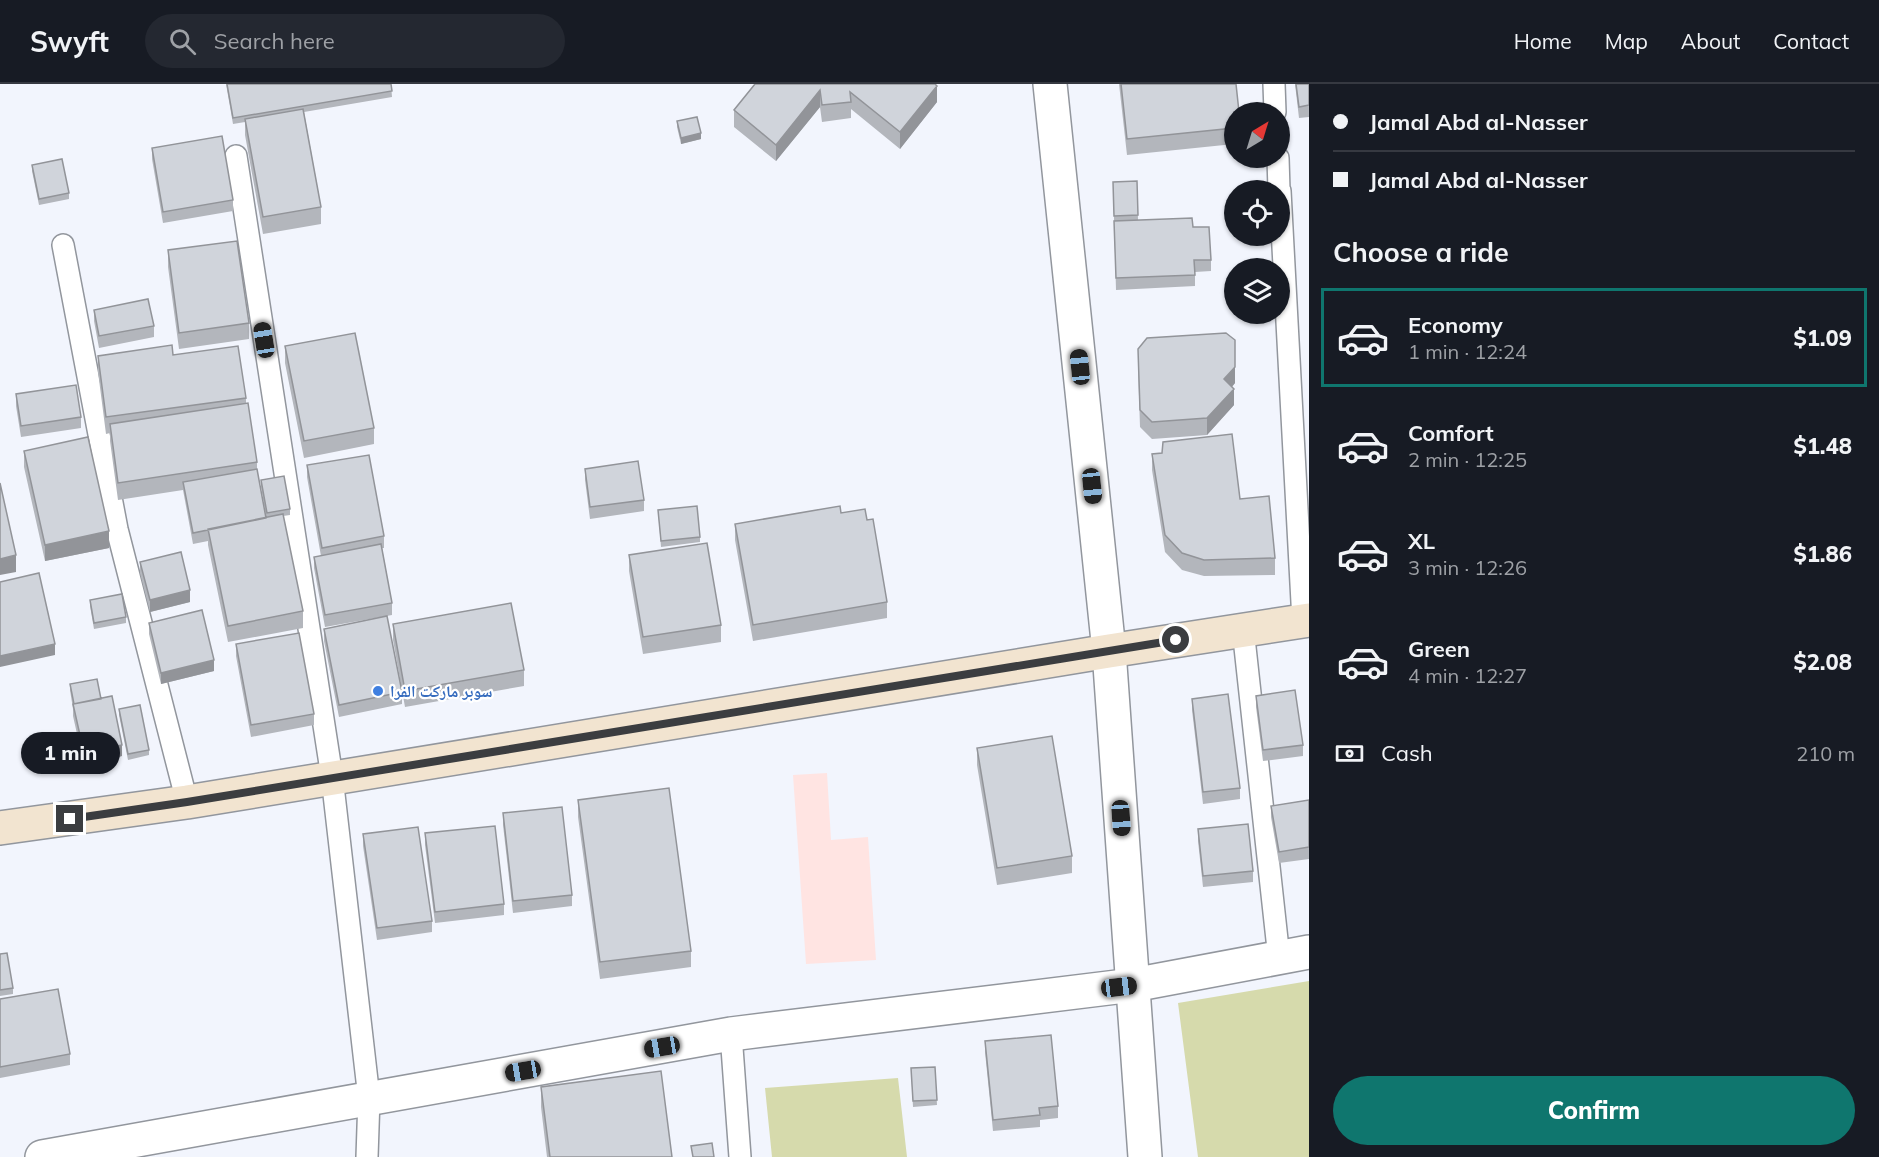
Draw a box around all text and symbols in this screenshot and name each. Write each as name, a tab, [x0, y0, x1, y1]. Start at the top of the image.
search box	[145, 14, 565, 68]
text: Swyft	[30, 24, 109, 59]
icon: search	[166, 25, 199, 58]
text: Search here	[214, 27, 335, 55]
text: Home	[1514, 28, 1572, 54]
text: Map	[1605, 28, 1648, 54]
text: About	[1681, 28, 1740, 54]
text: Contact	[1773, 28, 1849, 54]
north arrow	[1224, 102, 1290, 168]
map controls	[1224, 102, 1290, 324]
text: Jamal Abd al-Nasser	[1369, 108, 1588, 136]
text: Jamal Abd al-Nasser	[1369, 166, 1588, 194]
button: locate	[1224, 180, 1290, 246]
text: Choose a ride	[1333, 235, 1509, 269]
button: layers	[1224, 258, 1290, 324]
icon: car	[1336, 311, 1390, 365]
text: Economy	[1408, 311, 1503, 339]
car	[252, 321, 276, 359]
text: $1.09	[1793, 324, 1852, 352]
text: 1 min · 12:24	[1408, 339, 1527, 364]
car	[1069, 348, 1091, 386]
icon: car	[1336, 419, 1390, 473]
text: Comfort	[1408, 419, 1494, 447]
text: $1.48	[1793, 432, 1852, 460]
text: 2 min · 12:25	[1408, 447, 1527, 472]
car	[1081, 467, 1103, 505]
icon: car	[1336, 527, 1390, 581]
text: XL	[1408, 527, 1435, 555]
text: $1.86	[1793, 540, 1852, 568]
text: 3 min · 12:26	[1408, 555, 1527, 580]
route start	[1162, 626, 1189, 653]
icon: car	[1336, 635, 1390, 689]
text: Green	[1408, 635, 1470, 663]
text: $2.08	[1793, 648, 1852, 676]
text: 4 min · 12:27	[1408, 663, 1527, 688]
place label: سوبر ماركت الفرا	[390, 681, 492, 701]
marker: سوبر ماركت الفرا	[371, 684, 385, 698]
callout: 1 min	[20, 732, 119, 774]
icon: cash	[1333, 737, 1366, 770]
text: Cash	[1381, 739, 1433, 767]
text: 1 min	[44, 740, 97, 765]
text: 210 m	[1796, 741, 1855, 766]
car	[1111, 799, 1131, 837]
route end	[56, 805, 83, 832]
car	[1100, 976, 1138, 998]
car	[643, 1035, 681, 1059]
car	[504, 1059, 542, 1083]
button: Confirm	[1333, 1076, 1855, 1145]

